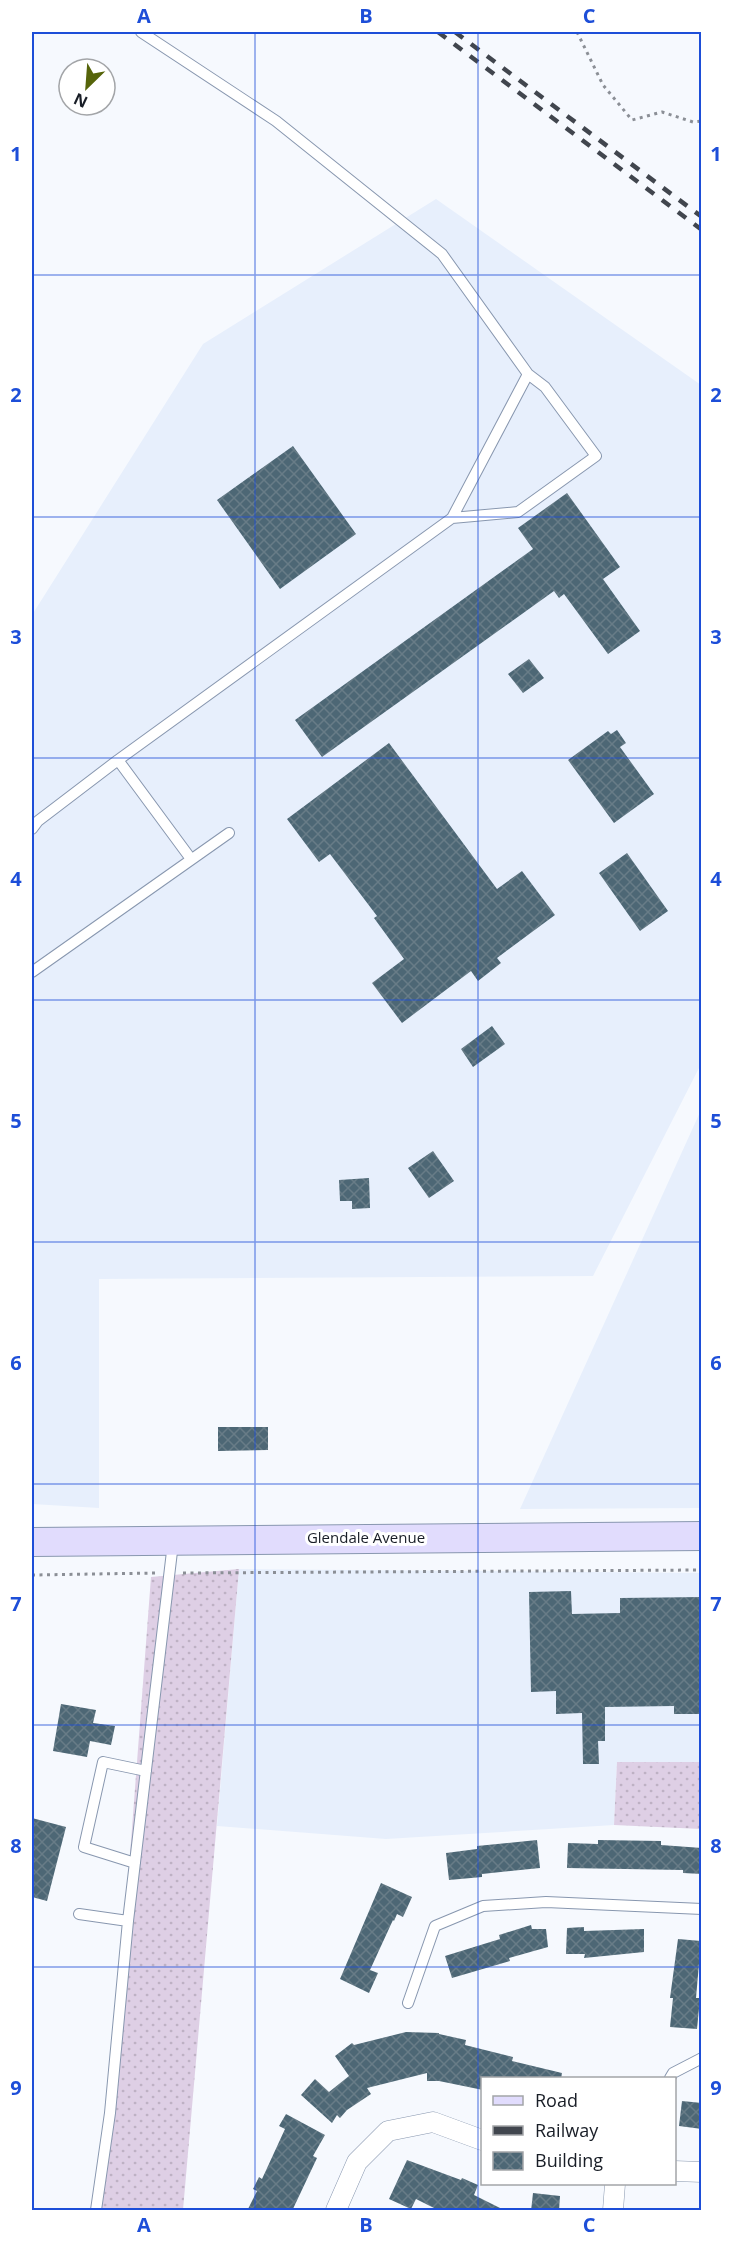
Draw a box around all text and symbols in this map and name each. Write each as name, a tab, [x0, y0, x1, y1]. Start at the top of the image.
text: A	[137, 2, 151, 29]
text: B	[359, 2, 373, 29]
text: C	[583, 2, 596, 29]
north arrow	[57, 57, 117, 117]
text: N	[70, 88, 91, 113]
text: 1	[10, 140, 22, 167]
text: 1	[710, 140, 722, 167]
text: 2	[10, 381, 22, 408]
text: 2	[710, 381, 722, 408]
text: 3	[10, 623, 22, 650]
text: 3	[710, 623, 722, 650]
text: 4	[10, 865, 22, 892]
text: 4	[710, 865, 722, 892]
text: 5	[10, 1107, 22, 1134]
text: 5	[710, 1107, 722, 1134]
text: 6	[10, 1349, 22, 1376]
text: 6	[710, 1349, 722, 1376]
street label: Glendale Avenue	[307, 1527, 425, 1547]
text: 7	[10, 1590, 22, 1617]
text: 7	[710, 1590, 722, 1617]
text: 8	[10, 1832, 22, 1859]
text: 8	[710, 1832, 722, 1859]
text: 9	[10, 2074, 22, 2101]
text: 9	[710, 2074, 722, 2101]
legend	[481, 2077, 676, 2185]
text: Road	[535, 2088, 578, 2112]
text: Railway	[535, 2118, 599, 2142]
text: Building	[535, 2148, 603, 2172]
text: A	[137, 2211, 151, 2238]
text: B	[359, 2211, 373, 2238]
text: C	[583, 2211, 596, 2238]

